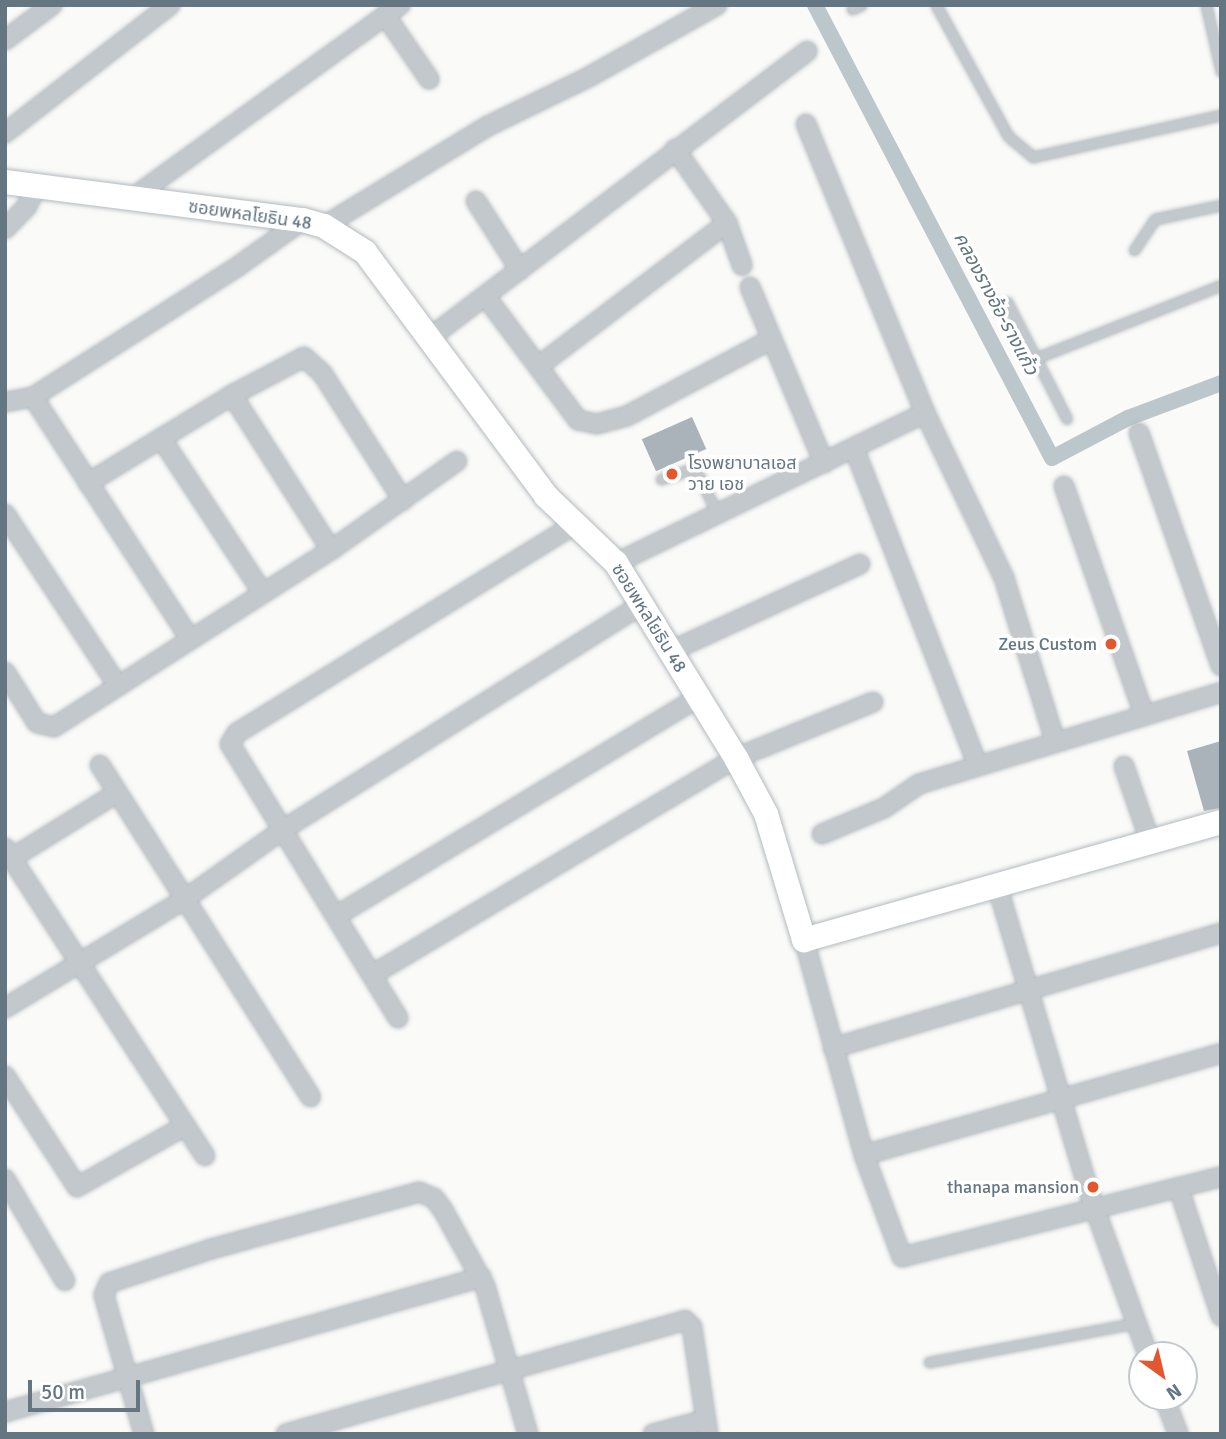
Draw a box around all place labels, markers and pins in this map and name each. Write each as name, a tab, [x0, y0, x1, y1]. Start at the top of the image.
place label: โรงพยาบาลเอส วาย เอช	[688, 453, 797, 496]
marker: โรงพยาบาลเอส วาย เอช	[662, 464, 682, 484]
place label: Zeus Custom	[998, 633, 1097, 655]
marker: Zeus Custom	[1103, 636, 1119, 652]
place label: thanapa mansion	[947, 1176, 1079, 1198]
marker: thanapa mansion	[1085, 1179, 1101, 1195]

